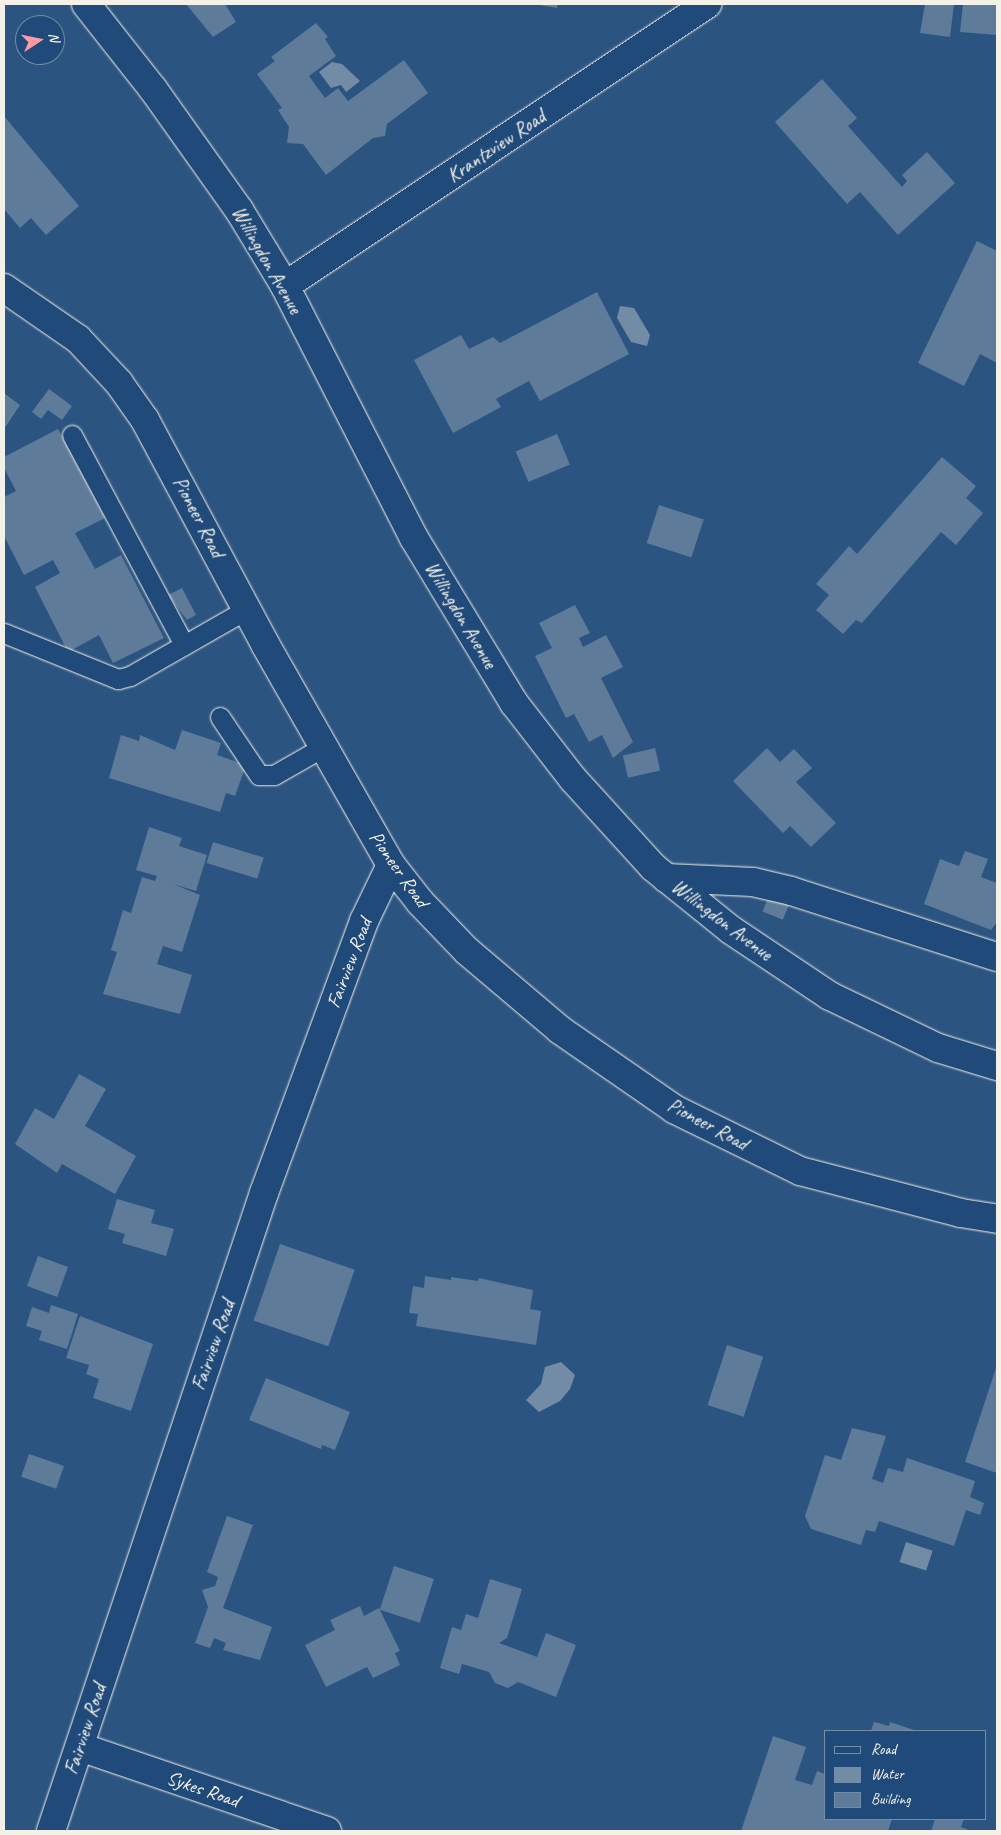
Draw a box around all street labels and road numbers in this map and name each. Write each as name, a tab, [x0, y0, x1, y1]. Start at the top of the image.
street label: Krantzview Road	[442, 104, 550, 188]
street label: Willingdon Avenue	[227, 202, 307, 318]
street label: Pioneer Road	[168, 473, 230, 561]
street label: Willingdon Avenue	[420, 557, 502, 673]
street label: Pioneer Road	[364, 826, 434, 912]
street label: Willingdon Avenue	[667, 874, 777, 966]
street label: Fairview Road	[321, 915, 377, 1011]
street label: Pioneer Road	[664, 1093, 752, 1155]
street label: Fairview Road	[186, 1297, 240, 1393]
street label: Fairview Road	[59, 1681, 111, 1777]
street label: Sykes Road	[164, 1765, 242, 1813]

